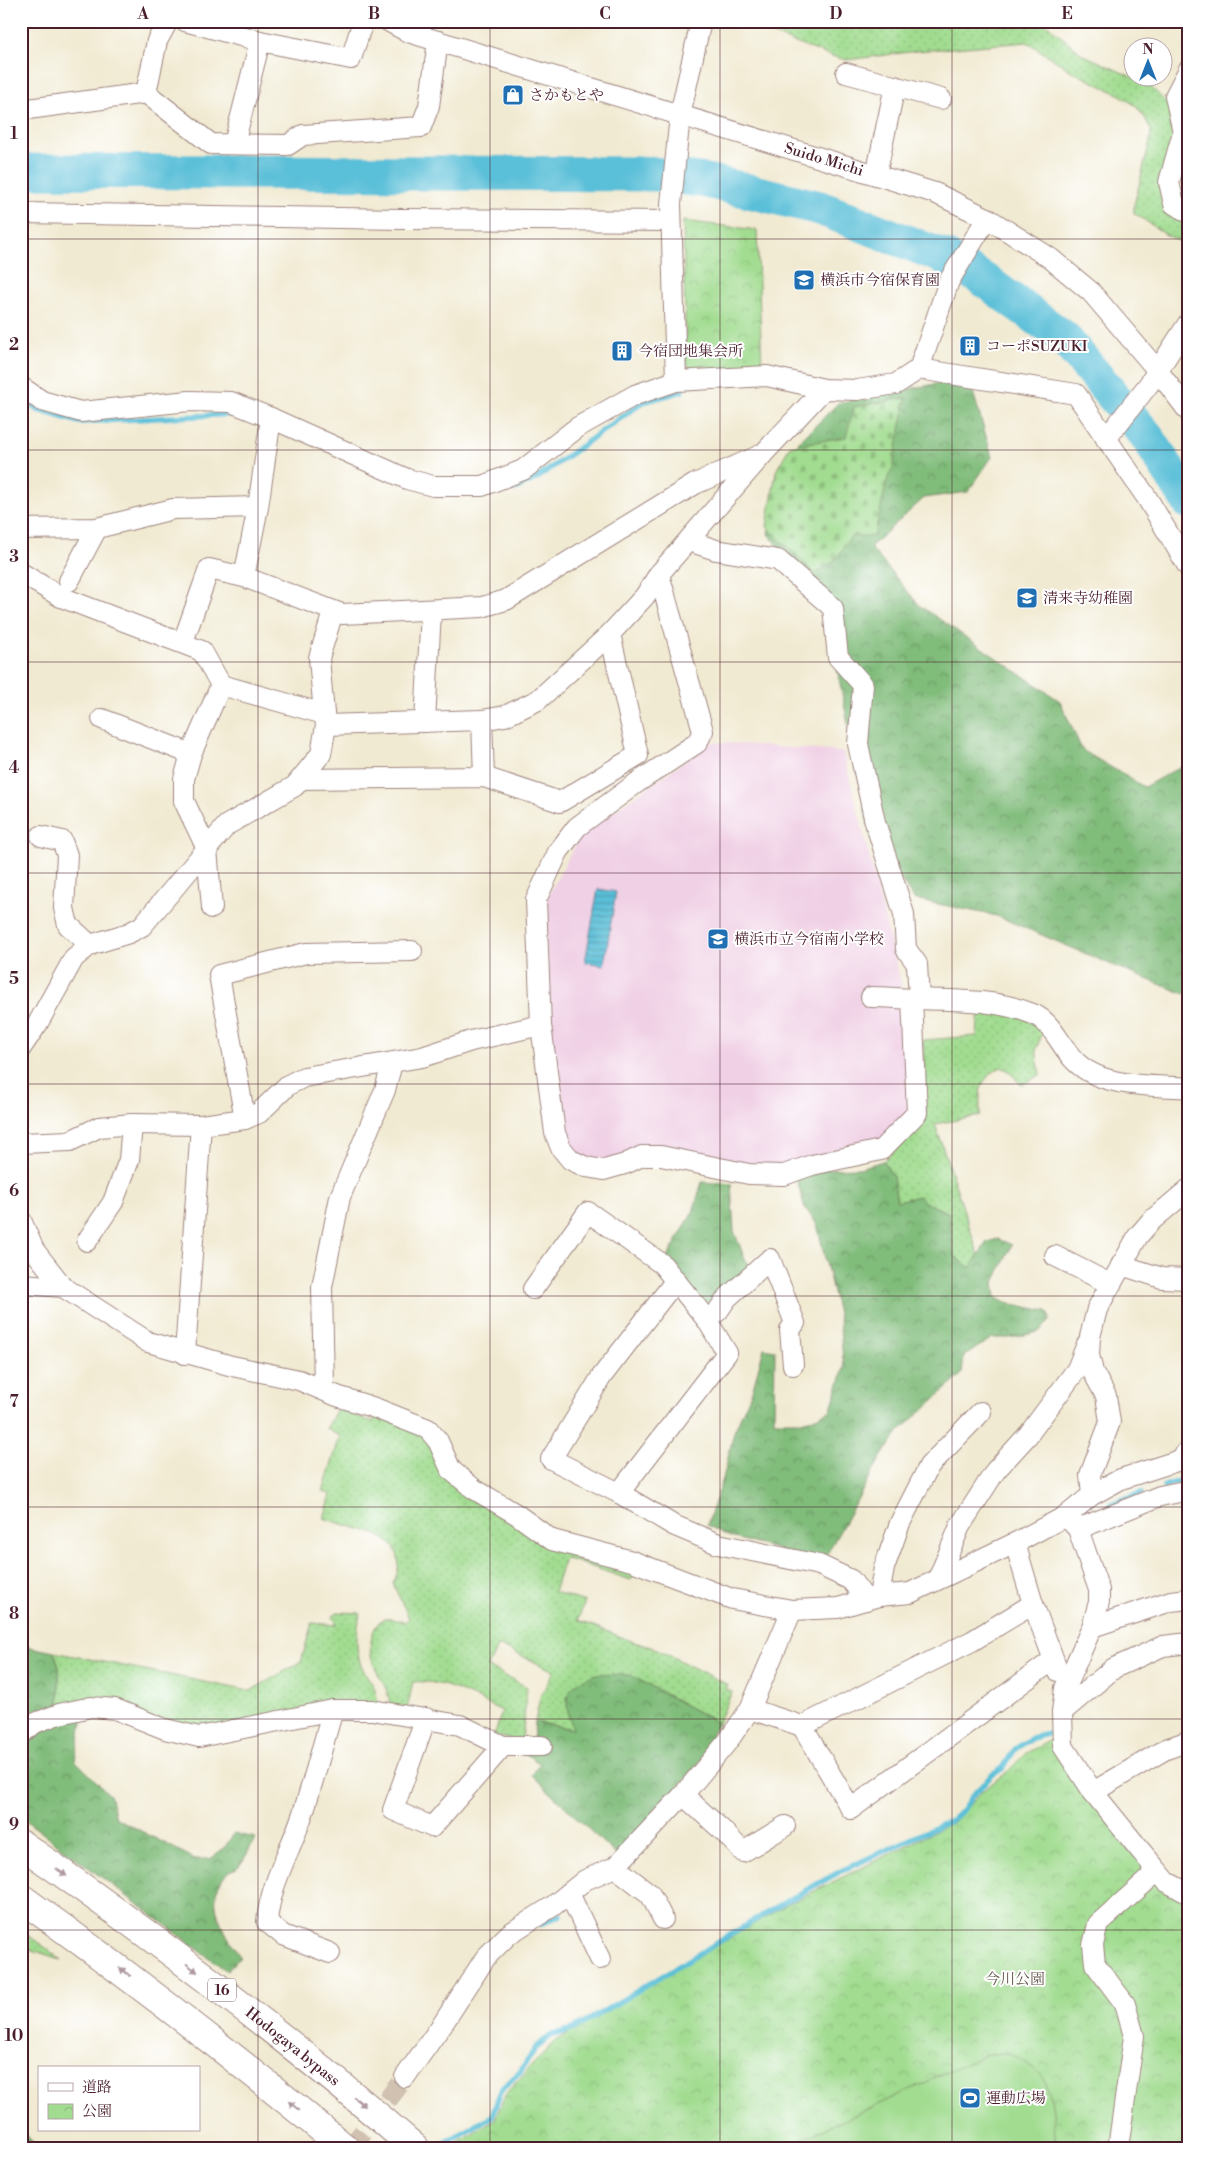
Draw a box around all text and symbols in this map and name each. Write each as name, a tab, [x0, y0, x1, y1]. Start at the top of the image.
text: A	[136, 4, 149, 24]
text: B	[368, 4, 380, 24]
text: C	[599, 4, 611, 24]
text: D	[830, 4, 843, 24]
text: E	[1061, 4, 1073, 24]
north arrow	[1122, 38, 1172, 88]
text: N	[1142, 41, 1154, 59]
shop icon: さかもとや	[501, 83, 525, 107]
place label: さかもとや	[529, 86, 604, 105]
text: 1	[10, 124, 18, 144]
street label: Suido Michi	[782, 139, 866, 181]
school or university icon: 横浜市今宿保育園	[792, 268, 816, 292]
place label: 横浜市今宿保育園	[820, 271, 940, 290]
building icon: コーポSUZUKI	[958, 334, 982, 358]
text: 2	[9, 335, 19, 355]
place label: コーポSUZUKI	[986, 337, 1088, 356]
building icon: 今宿団地集会所	[610, 339, 634, 363]
place label: 今宿団地集会所	[638, 342, 743, 361]
text: 3	[9, 547, 19, 567]
school or university icon: 清来寺幼稚園	[1015, 586, 1039, 610]
place label: 清来寺幼稚園	[1043, 589, 1133, 608]
text: 4	[9, 758, 20, 778]
school or university icon: 横浜市立今宿南小学校	[706, 927, 730, 951]
place label: 横浜市立今宿南小学校	[734, 930, 884, 949]
text: 5	[9, 969, 19, 989]
text: 6	[9, 1181, 19, 1201]
text: 7	[9, 1392, 19, 1412]
text: 8	[9, 1604, 19, 1624]
text: 9	[9, 1815, 19, 1835]
one-way arrow	[54, 1867, 68, 1877]
one-way arrow	[185, 1963, 199, 1973]
one-way arrow	[119, 1967, 132, 1978]
park label: 今川公園	[985, 1970, 1045, 1989]
road number: 16	[208, 1978, 236, 2002]
street label: Hodogaya bypass	[241, 2003, 344, 2090]
text: 10	[5, 2026, 23, 2046]
legend	[38, 2066, 200, 2132]
text: 道路	[82, 2078, 112, 2097]
sports icon: 運動広場	[958, 2086, 982, 2110]
place label: 運動広場	[986, 2089, 1046, 2108]
one-way arrow	[353, 2097, 366, 2108]
one-way arrow	[288, 2100, 301, 2111]
text: 公園	[82, 2102, 112, 2121]

